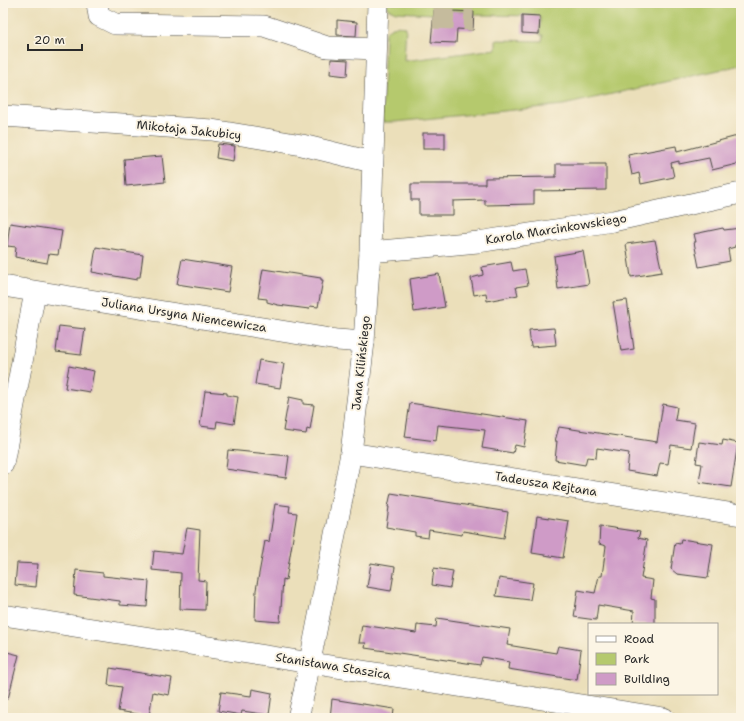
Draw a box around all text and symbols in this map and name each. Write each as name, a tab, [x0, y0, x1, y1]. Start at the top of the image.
scale bar	[28, 26, 82, 52]
text: 20 m	[34, 32, 65, 48]
street label: Mikołaja Jakubicy	[136, 117, 242, 143]
street label: Karola Marcinkowskiego	[484, 210, 628, 248]
street label: Juliana Ursyna Niemcewicza	[100, 294, 268, 336]
street label: Jana Kilińskiego	[348, 315, 374, 411]
street label: Tadeusza Rejtana	[494, 468, 599, 500]
legend	[588, 623, 718, 695]
text: Road	[624, 631, 655, 647]
street label: Stanisława Staszica	[274, 649, 392, 683]
text: Park	[624, 651, 650, 667]
text: Building	[624, 671, 670, 687]

